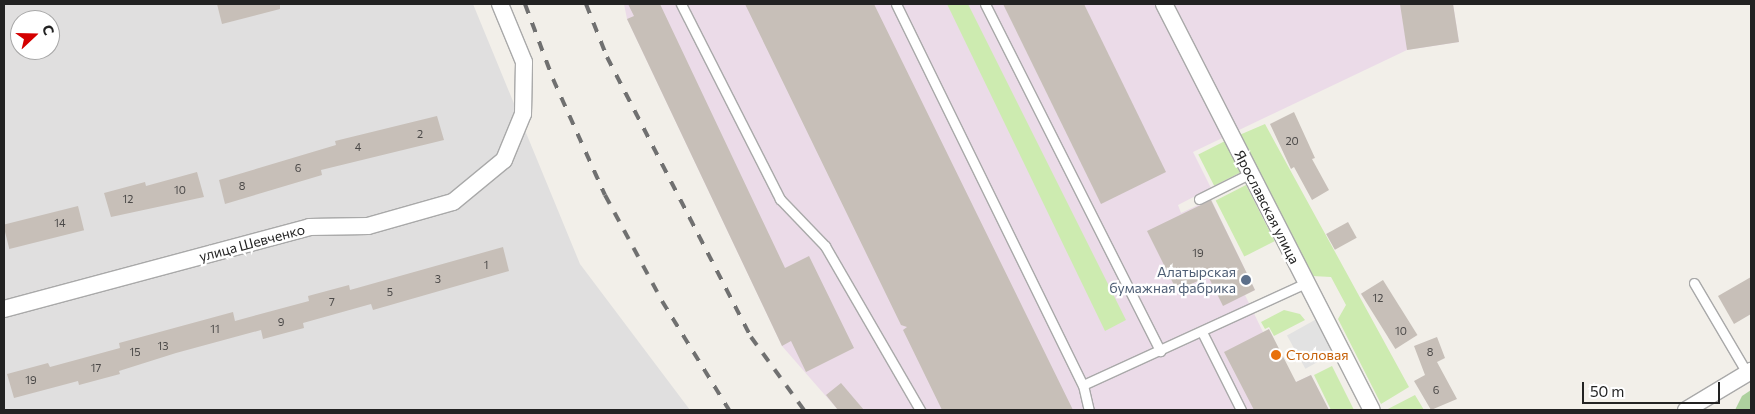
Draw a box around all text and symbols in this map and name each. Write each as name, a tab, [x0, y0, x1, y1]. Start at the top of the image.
north arrow	[10, 10, 60, 60]
text: С	[39, 22, 58, 37]
house number: 2	[417, 127, 423, 141]
house number: 20	[1285, 134, 1299, 148]
house number: 4	[355, 140, 361, 154]
street label: Ярославская улица	[1231, 147, 1303, 267]
house number: 6	[295, 161, 301, 175]
house number: 8	[239, 179, 245, 193]
house number: 10	[174, 183, 186, 197]
house number: 12	[123, 192, 133, 206]
house number: 14	[54, 216, 66, 230]
street label: улица Шевченко	[197, 221, 307, 265]
house number: 19	[1192, 246, 1204, 260]
house number: 1	[484, 258, 488, 272]
place label: Алатырская бумажная фабрика	[1109, 264, 1236, 296]
house number: 3	[435, 272, 441, 286]
marker: Алатырская бумажная фабрика	[1240, 274, 1252, 286]
house number: 5	[387, 285, 393, 299]
house number: 12	[1373, 291, 1383, 305]
house number: 7	[329, 295, 335, 309]
house number: 9	[278, 315, 284, 329]
house number: 11	[210, 322, 220, 336]
house number: 10	[1395, 324, 1407, 338]
house number: 13	[158, 339, 168, 353]
house number: 15	[129, 345, 141, 359]
house number: 8	[1427, 345, 1433, 359]
place label: Столовая	[1286, 347, 1349, 363]
marker: Столовая	[1270, 349, 1282, 361]
house number: 17	[91, 361, 101, 375]
scale bar	[1585, 372, 1722, 404]
house number: 19	[25, 373, 37, 387]
text: 50 m	[1590, 382, 1624, 400]
house number: 6	[1433, 383, 1439, 397]

